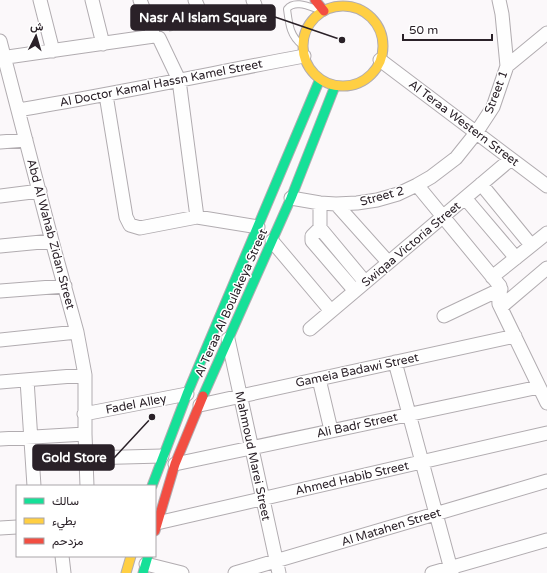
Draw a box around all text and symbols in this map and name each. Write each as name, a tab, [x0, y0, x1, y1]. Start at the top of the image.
callout: Nasr Al Islam Square	[131, 5, 275, 30]
text: Nasr Al Islam Square	[139, 10, 268, 26]
north arrow	[16, 16, 56, 56]
scale bar	[403, 16, 492, 42]
text: ش	[30, 19, 44, 34]
text: 50 m	[409, 23, 438, 37]
street label: Al Doctor Kamal Hassn Kamel Street	[58, 56, 264, 110]
street label: Street 1	[481, 69, 511, 115]
street label: Al Teraa Western Street	[406, 77, 522, 169]
street label: Abd Al Wahab Zidan Street	[24, 157, 78, 311]
street label: Street 2	[358, 183, 406, 209]
street label: Swiqaa Victoria Street	[359, 198, 464, 289]
street label: Al Teraa Al Boulakeya Street	[192, 226, 270, 379]
street label: Gameia Badawi Street	[294, 350, 420, 390]
street label: Mahmoud Marei Street	[232, 390, 274, 522]
street label: Fadel Alley	[104, 391, 168, 417]
street label: Ali Badr Street	[315, 409, 399, 440]
callout: Gold Store	[33, 445, 114, 470]
text: Gold Store	[41, 450, 107, 466]
street label: Ahmed Habib Street	[294, 458, 411, 498]
legend	[16, 485, 156, 557]
text: سالك	[52, 494, 79, 508]
street label: Al Matahen Street	[340, 505, 443, 549]
text: بطيء	[52, 514, 76, 531]
text: مزدحم	[52, 534, 83, 549]

